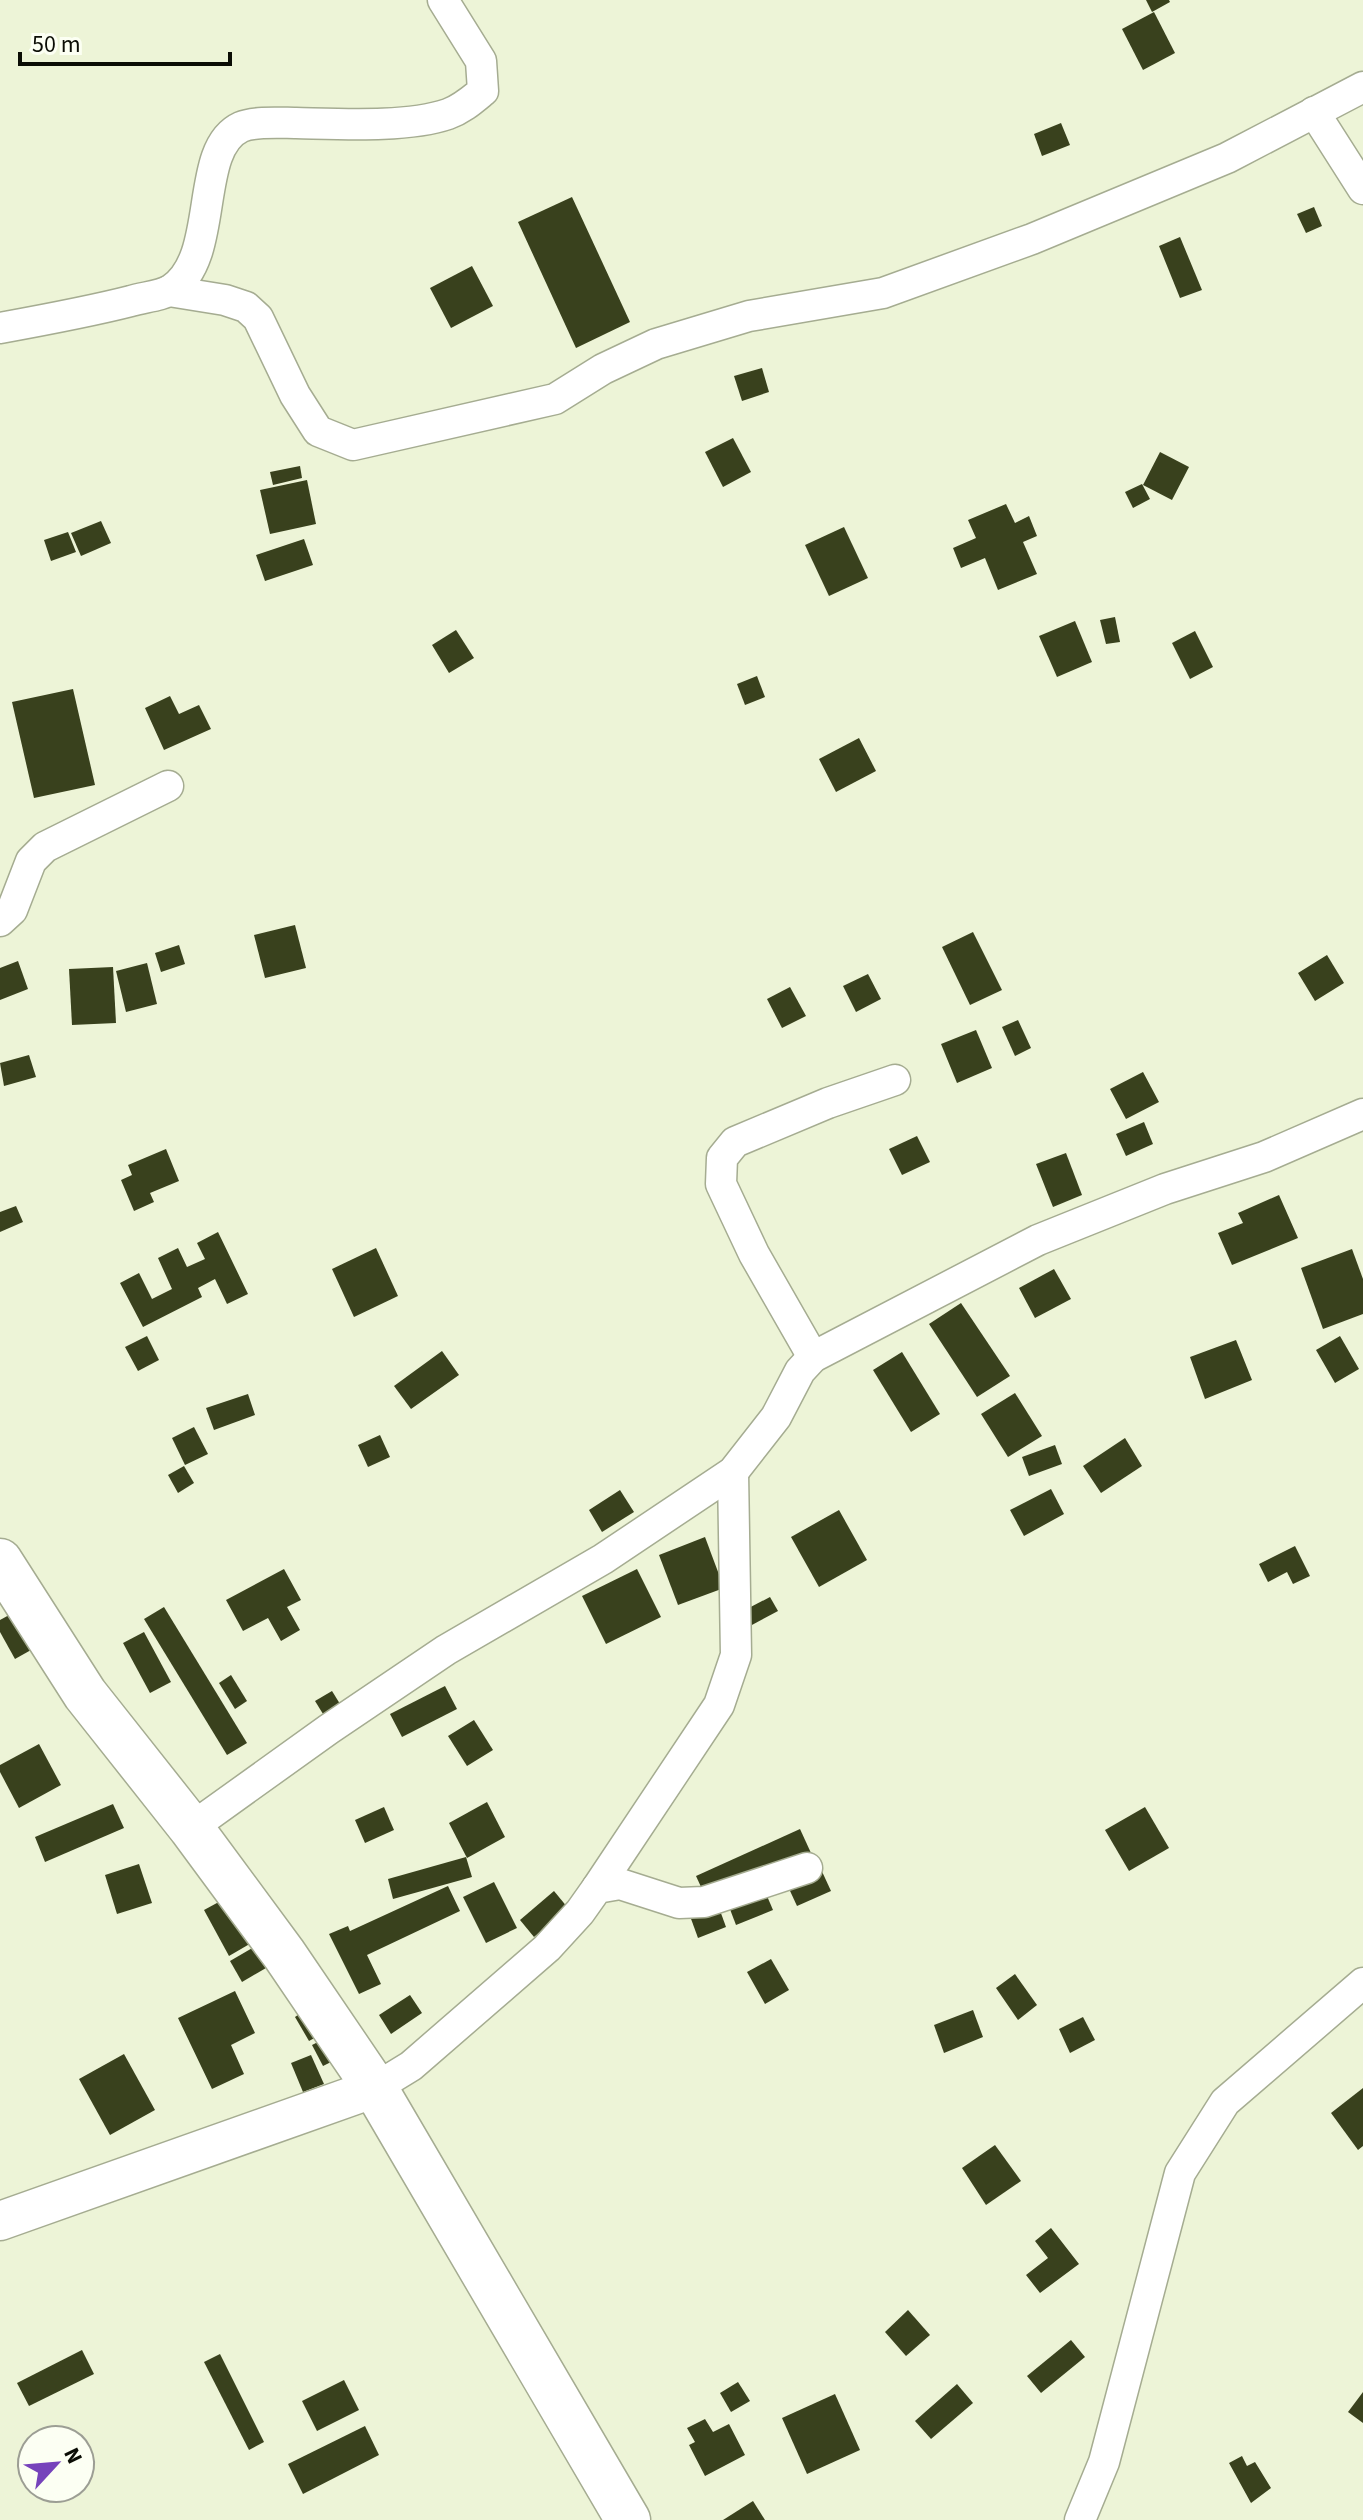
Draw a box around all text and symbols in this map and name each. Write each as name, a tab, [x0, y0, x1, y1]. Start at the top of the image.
scale bar	[20, 16, 230, 66]
text: 50 m	[32, 27, 81, 62]
north arrow	[16, 2424, 96, 2504]
text: N	[55, 2442, 91, 2469]

